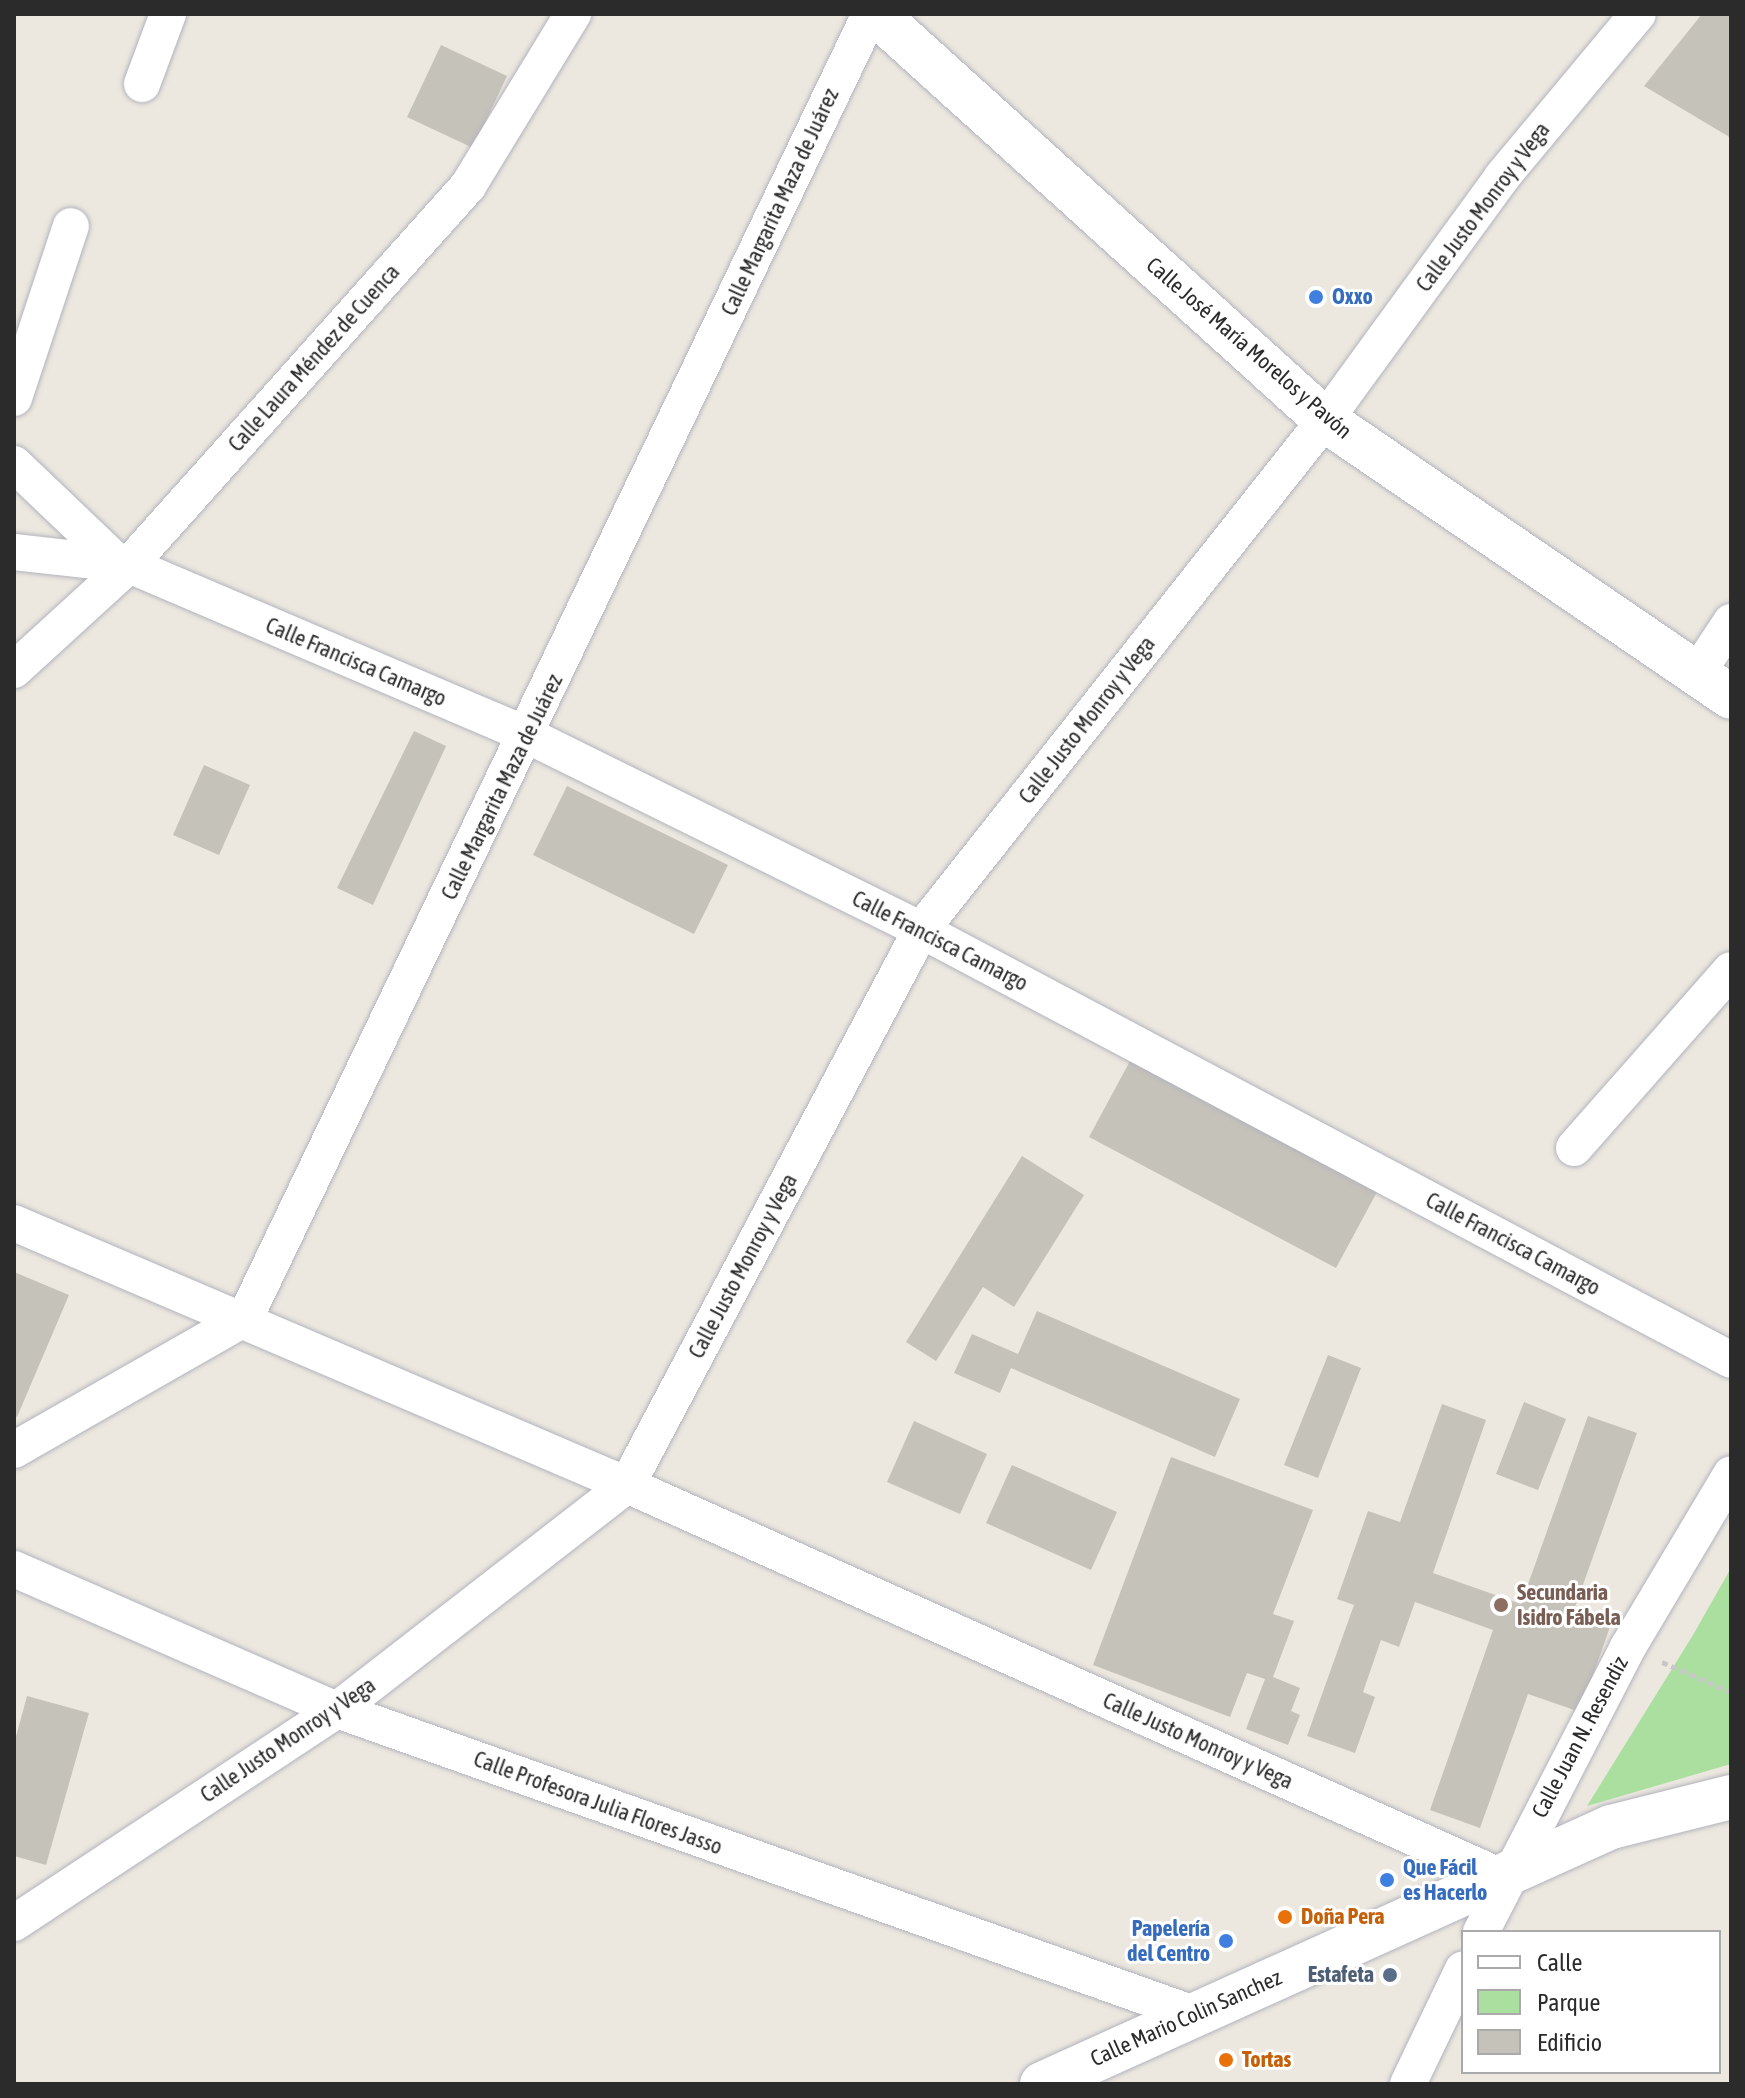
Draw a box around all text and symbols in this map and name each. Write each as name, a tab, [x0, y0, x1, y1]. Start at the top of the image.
street label: Calle Margarita Maza de Juárez	[716, 84, 844, 320]
street label: Calle Justo Monroy y Vega	[1411, 117, 1555, 297]
street label: Calle José María Morelos y Pavón	[1141, 252, 1357, 444]
street label: Calle Laura Méndez de Cuenca	[223, 259, 405, 457]
place label: Oxxo	[1332, 284, 1373, 310]
marker: Oxxo	[1307, 288, 1325, 306]
street label: Calle Francisca Camargo	[262, 612, 450, 712]
street label: Calle Justo Monroy y Vega	[1013, 631, 1161, 809]
street label: Calle Margarita Maza de Juárez	[436, 670, 568, 904]
street label: Calle Francisca Camargo	[848, 885, 1032, 997]
street label: Calle Justo Monroy y Vega	[683, 1169, 803, 1363]
street label: Calle Francisca Camargo	[1421, 1187, 1605, 1301]
place label: Secundaria Isidro Fábela	[1517, 1579, 1621, 1630]
marker: Secundaria Isidro Fábela	[1492, 1596, 1510, 1614]
street label: Calle Juan N. Resendiz	[1526, 1652, 1634, 1822]
street label: Calle Justo Monroy y Vega	[195, 1672, 381, 1808]
street label: Calle Justo Monroy y Vega	[1099, 1687, 1297, 1795]
street label: Calle Profesora Julia Flores Jasso	[470, 1746, 726, 1860]
place label: Que Fácil es Hacerlo	[1403, 1854, 1487, 1906]
marker: Que Fácil es Hacerlo	[1378, 1871, 1396, 1889]
place label: Doña Pera	[1301, 1904, 1384, 1930]
marker: Doña Pera	[1276, 1908, 1294, 1926]
place label: Papelería del Centro	[1127, 1915, 1210, 1966]
legend	[1461, 1930, 1721, 2074]
marker: Papelería del Centro	[1217, 1932, 1235, 1950]
text: Calle	[1537, 1949, 1582, 1976]
place label: Estafeta	[1308, 1962, 1374, 1988]
street label: Calle Mario Colin Sanchez	[1086, 1964, 1286, 2072]
marker: Estafeta	[1381, 1966, 1399, 1984]
text: Parque	[1537, 1989, 1600, 2016]
text: Edificio	[1537, 2029, 1602, 2056]
place label: Tortas	[1242, 2047, 1291, 2073]
marker: Tortas	[1217, 2051, 1235, 2069]

